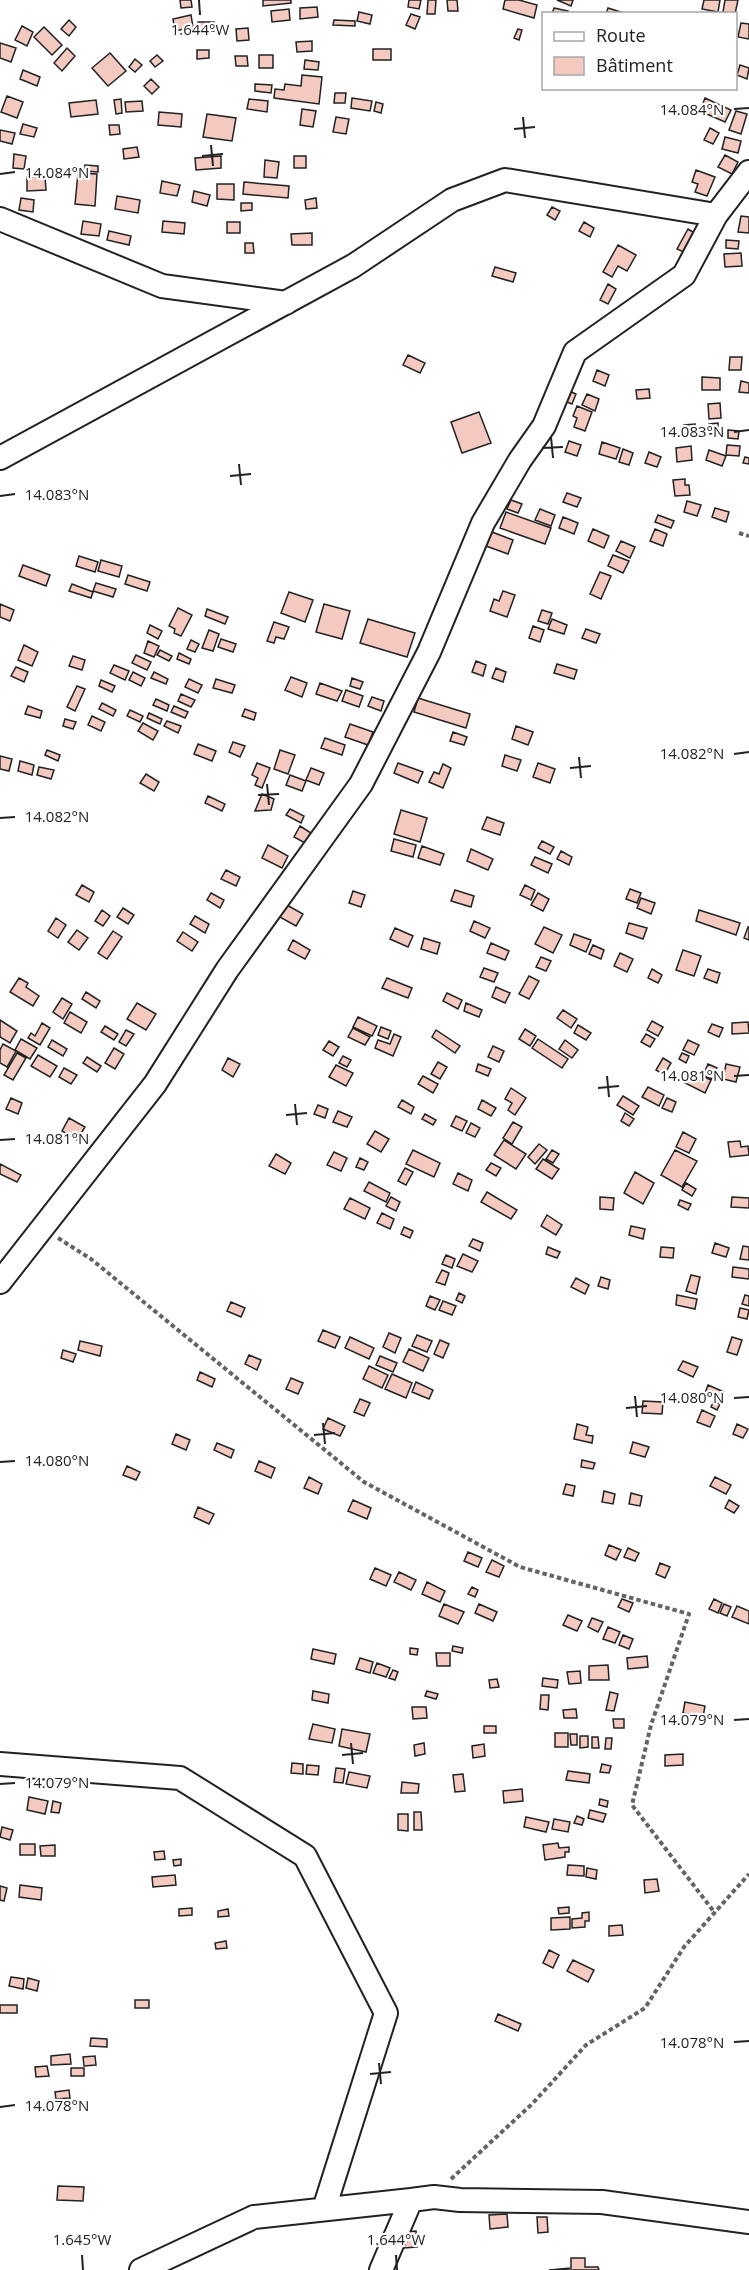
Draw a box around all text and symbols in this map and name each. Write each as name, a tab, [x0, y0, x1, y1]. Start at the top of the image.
legend	[542, 12, 737, 90]
text: 1.644°W	[171, 19, 229, 39]
text: Route	[596, 23, 646, 47]
text: Bâtiment	[596, 53, 673, 77]
text: 14.084°N	[660, 99, 724, 119]
text: 14.084°N	[25, 162, 89, 182]
text: 14.083°N	[660, 421, 724, 441]
text: 14.083°N	[25, 484, 89, 504]
text: 14.082°N	[660, 743, 724, 763]
text: 14.082°N	[25, 806, 89, 826]
text: 14.081°N	[660, 1065, 724, 1085]
text: 14.081°N	[25, 1128, 89, 1148]
text: 14.080°N	[660, 1387, 724, 1407]
text: 14.080°N	[25, 1450, 89, 1470]
text: 14.079°N	[660, 1709, 724, 1729]
text: 14.079°N	[25, 1772, 89, 1792]
text: 14.078°N	[660, 2032, 724, 2052]
text: 14.078°N	[25, 2095, 89, 2115]
text: 1.645°W	[53, 2229, 111, 2249]
text: 1.644°W	[367, 2229, 425, 2249]

